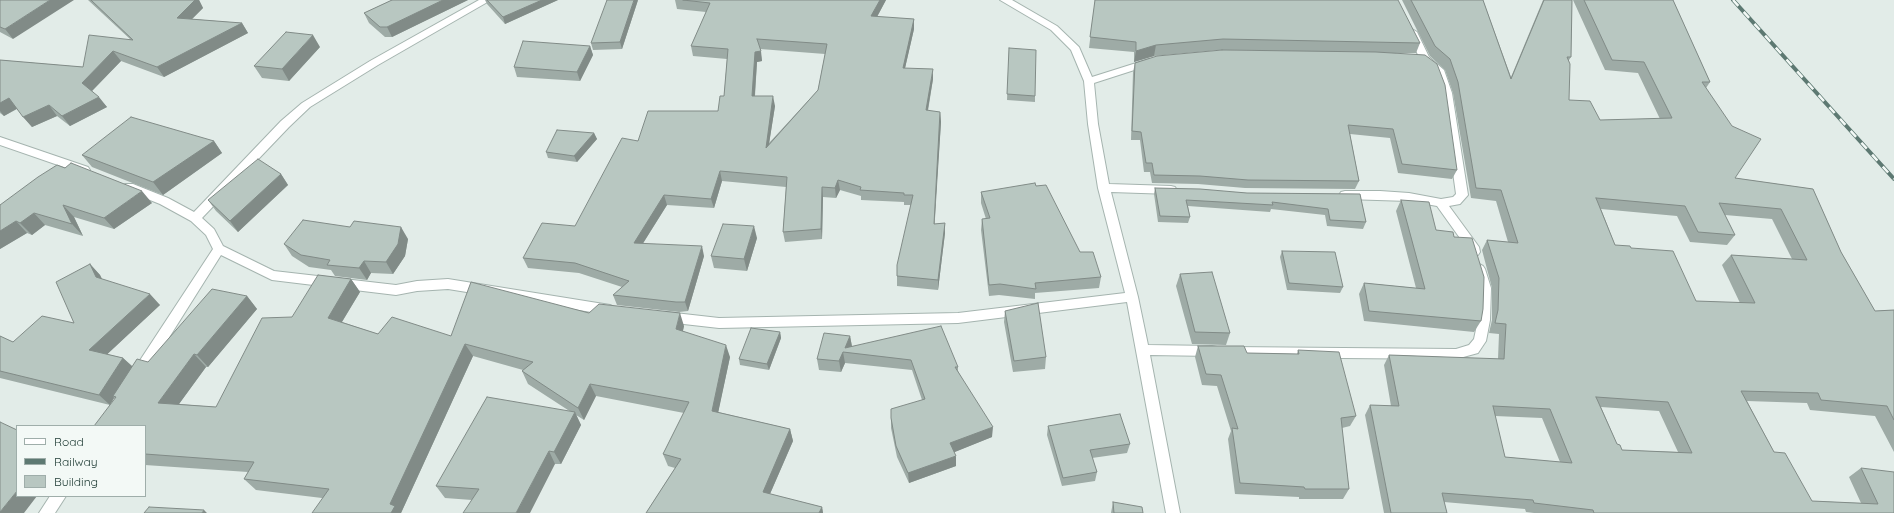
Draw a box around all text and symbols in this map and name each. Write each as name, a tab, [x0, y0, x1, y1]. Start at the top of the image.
legend	[16, 425, 146, 497]
text: Road	[54, 434, 84, 449]
text: Railway	[54, 454, 98, 469]
text: Building	[54, 474, 98, 489]

